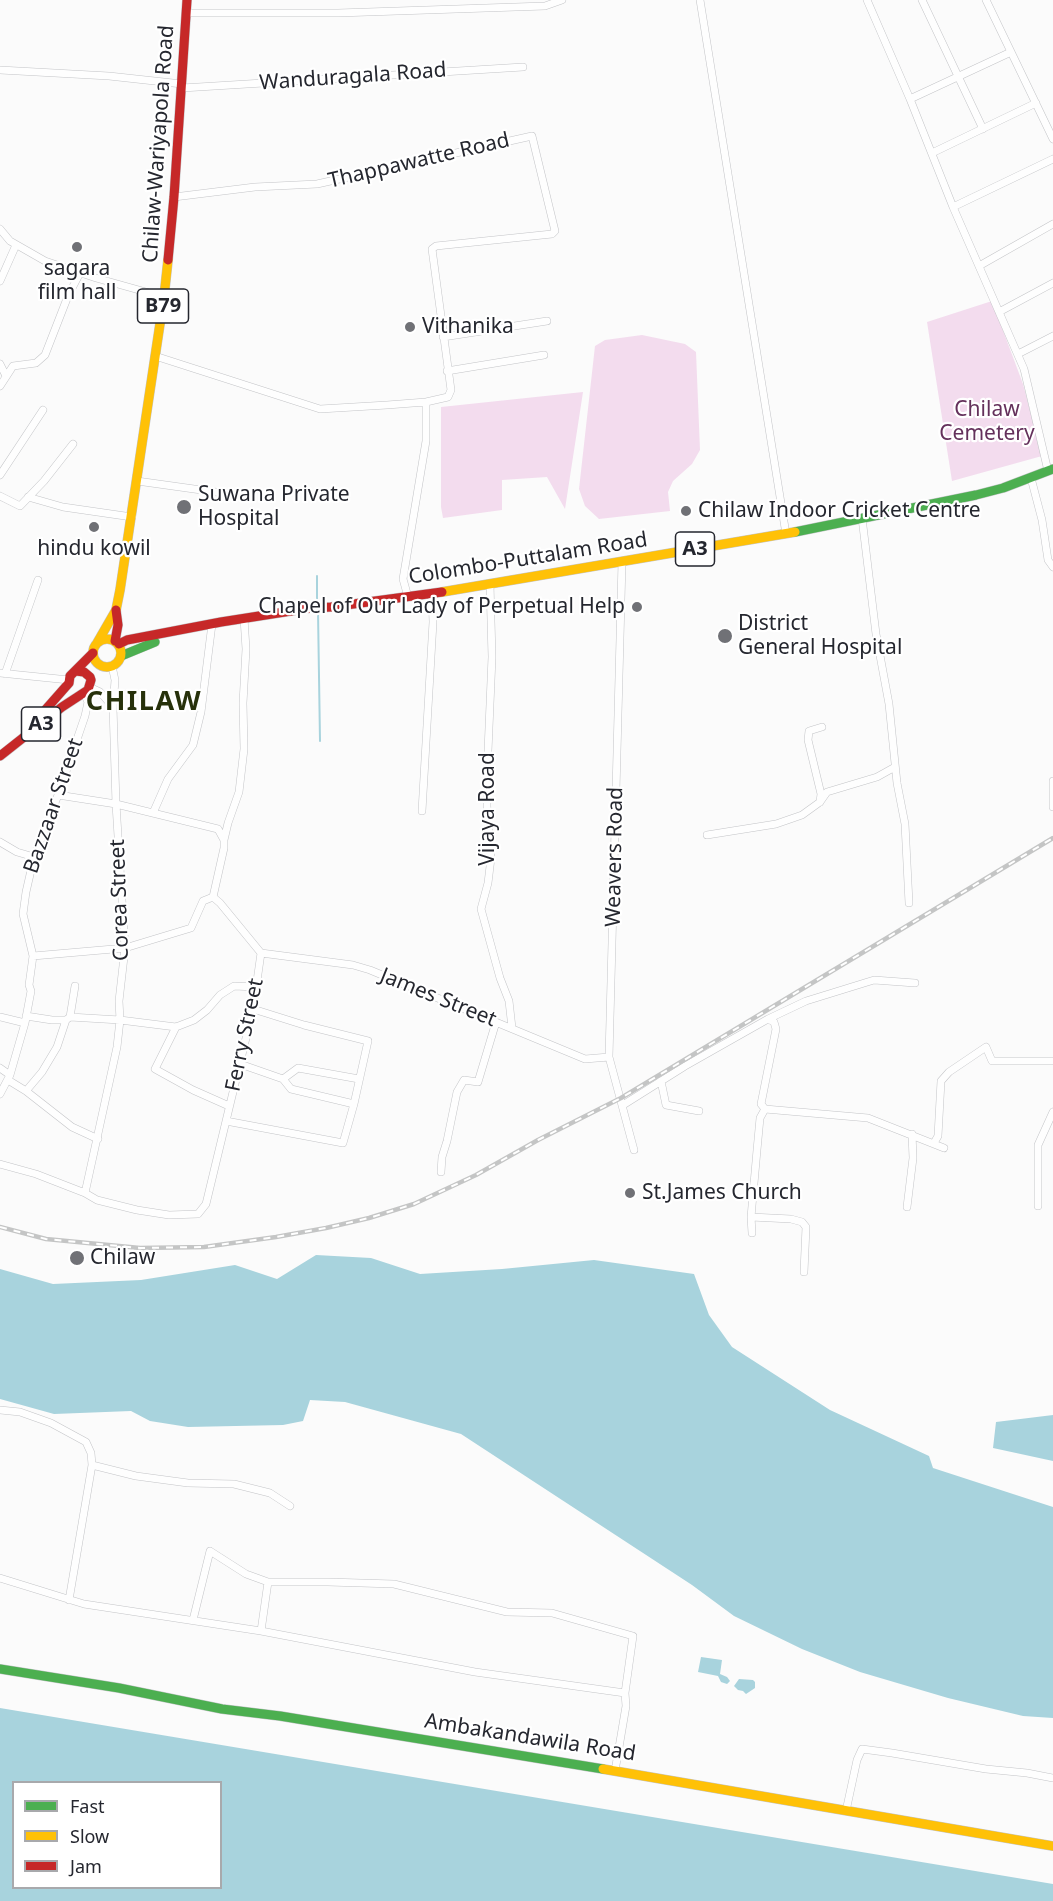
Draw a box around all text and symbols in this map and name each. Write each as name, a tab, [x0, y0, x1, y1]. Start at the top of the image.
street label: Chilaw-Wariyapola Road	[138, 24, 180, 264]
street label: Wanduragala Road	[259, 58, 447, 96]
street label: Thappawatte Road	[326, 128, 512, 194]
marker: sagara film hall	[70, 240, 84, 254]
place label: sagara film hall	[38, 256, 116, 306]
road number: B79	[138, 289, 188, 323]
place label: Vithanika	[422, 314, 514, 340]
marker: Vithanika	[403, 320, 417, 334]
park label: Chilaw Cemetery	[939, 397, 1035, 447]
place label: Suwana Private Hospital	[198, 482, 350, 532]
marker: Suwana Private Hospital	[175, 498, 193, 516]
place label: Chilaw Indoor Cricket Centre	[698, 498, 981, 524]
marker: Chilaw Indoor Cricket Centre	[679, 504, 693, 518]
marker: hindu kowil	[87, 520, 101, 534]
street label: Colombo-Puttalam Road	[407, 528, 649, 590]
road number: A3	[676, 532, 714, 566]
place label: hindu kowil	[37, 536, 151, 562]
place label: Chapel of Our Lady of Perpetual Help	[258, 594, 625, 620]
marker: Chapel of Our Lady of Perpetual Help	[630, 600, 644, 614]
place label: District General Hospital	[738, 611, 902, 661]
marker: District General Hospital	[716, 627, 734, 645]
district label: CHILAW	[86, 686, 202, 718]
road number: A3	[22, 707, 60, 741]
street label: Bazzaar Street	[19, 735, 89, 877]
street label: Vijaya Road	[475, 752, 501, 866]
street label: Weavers Road	[601, 787, 629, 927]
street label: Corea Street	[105, 839, 135, 961]
street label: James Street	[376, 963, 500, 1033]
street label: Ferry Street	[221, 976, 269, 1094]
place label: St.James Church	[642, 1180, 802, 1206]
marker: St.James Church	[623, 1186, 637, 1200]
place label: Chilaw	[90, 1245, 155, 1271]
marker: Chilaw	[68, 1249, 86, 1267]
street label: Ambakandawila Road	[423, 1709, 637, 1767]
legend	[12, 1781, 222, 1889]
text: Fast	[70, 1794, 105, 1818]
text: Slow	[70, 1824, 109, 1848]
text: Jam	[70, 1854, 102, 1878]

